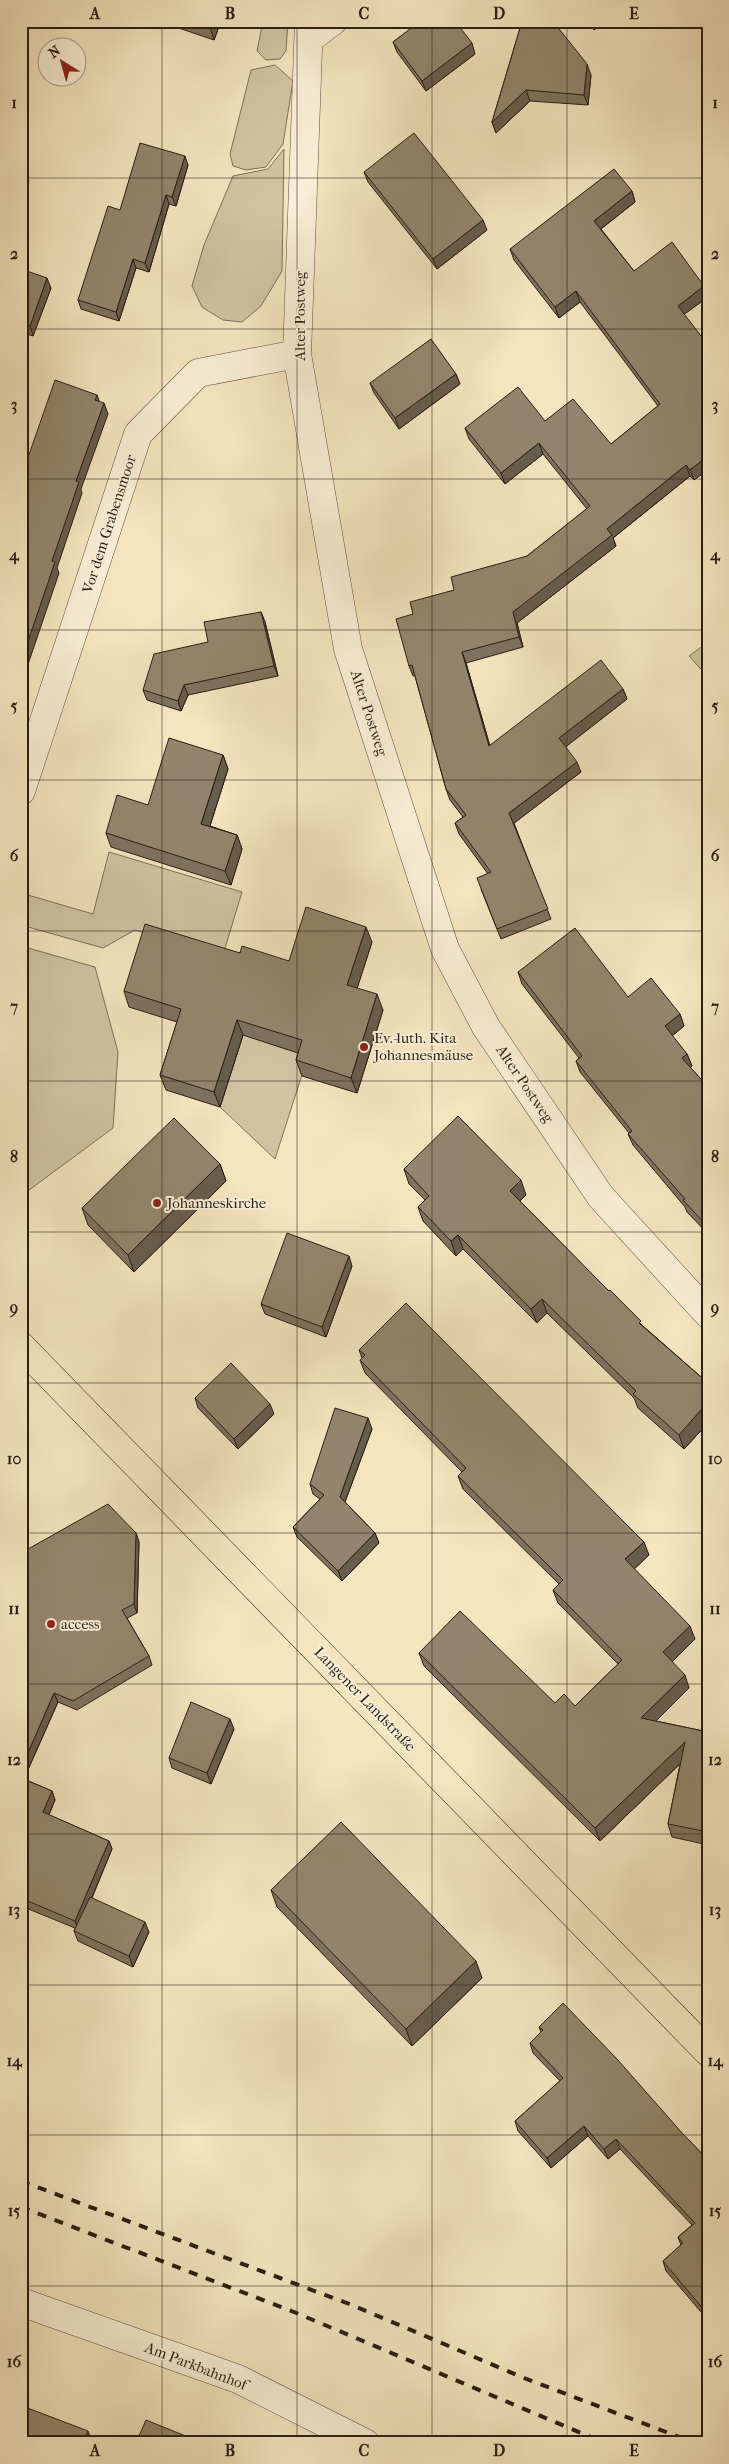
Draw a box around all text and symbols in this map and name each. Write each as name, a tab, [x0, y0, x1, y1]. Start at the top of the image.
text: A	[89, 4, 101, 23]
text: B	[225, 4, 235, 23]
text: C	[359, 4, 370, 23]
text: D	[493, 4, 505, 23]
text: E	[629, 4, 639, 23]
north arrow	[38, 38, 88, 88]
text: N	[45, 42, 64, 62]
text: 1	[11, 93, 17, 112]
text: 1	[712, 93, 718, 112]
text: 2	[10, 244, 18, 263]
text: 2	[711, 244, 719, 263]
street label: Alter Postweg	[291, 270, 309, 362]
text: 3	[11, 395, 17, 415]
text: 3	[712, 395, 718, 415]
street label: Vor dem Grabensmoor	[78, 452, 140, 596]
text: 4	[8, 545, 20, 565]
text: 4	[709, 545, 721, 565]
street label: Alter Postweg	[346, 667, 392, 759]
text: 5	[11, 696, 18, 715]
text: 5	[712, 696, 719, 715]
text: 6	[10, 846, 19, 865]
text: 6	[711, 846, 720, 865]
text: 7	[9, 997, 18, 1016]
text: 7	[710, 997, 719, 1016]
place label: Ev.-luth. Kita Johannesmäuse	[373, 1029, 474, 1064]
marker: Ev.-luth. Kita Johannesmäuse	[358, 1041, 370, 1053]
street label: Alter Postweg	[492, 1041, 558, 1127]
text: 8	[10, 1147, 18, 1166]
text: 8	[711, 1147, 719, 1166]
place label: Johanneskirche	[166, 1194, 267, 1212]
marker: Johanneskirche	[151, 1197, 163, 1209]
text: 9	[9, 1298, 18, 1318]
text: 9	[710, 1298, 719, 1318]
text: 10	[7, 1449, 21, 1468]
text: 10	[708, 1449, 722, 1468]
text: 11	[8, 1599, 20, 1618]
text: 11	[709, 1599, 721, 1618]
place label: access	[61, 1615, 100, 1633]
marker: access	[45, 1618, 57, 1630]
street label: Langener Landstraße	[310, 1643, 420, 1755]
text: 12	[7, 1750, 21, 1769]
text: 12	[708, 1750, 722, 1769]
text: 13	[8, 1900, 20, 1920]
text: 13	[709, 1900, 721, 1920]
text: 14	[6, 2051, 23, 2071]
text: 14	[707, 2051, 724, 2071]
text: 15	[8, 2201, 20, 2220]
text: 15	[709, 2201, 721, 2220]
street label: Am Parkbahnhof	[141, 2338, 252, 2395]
text: 16	[7, 2352, 21, 2371]
text: 16	[708, 2352, 722, 2371]
text: A	[89, 2441, 101, 2460]
text: B	[225, 2441, 235, 2460]
text: C	[359, 2441, 370, 2460]
text: D	[493, 2441, 505, 2460]
text: E	[629, 2441, 639, 2460]

